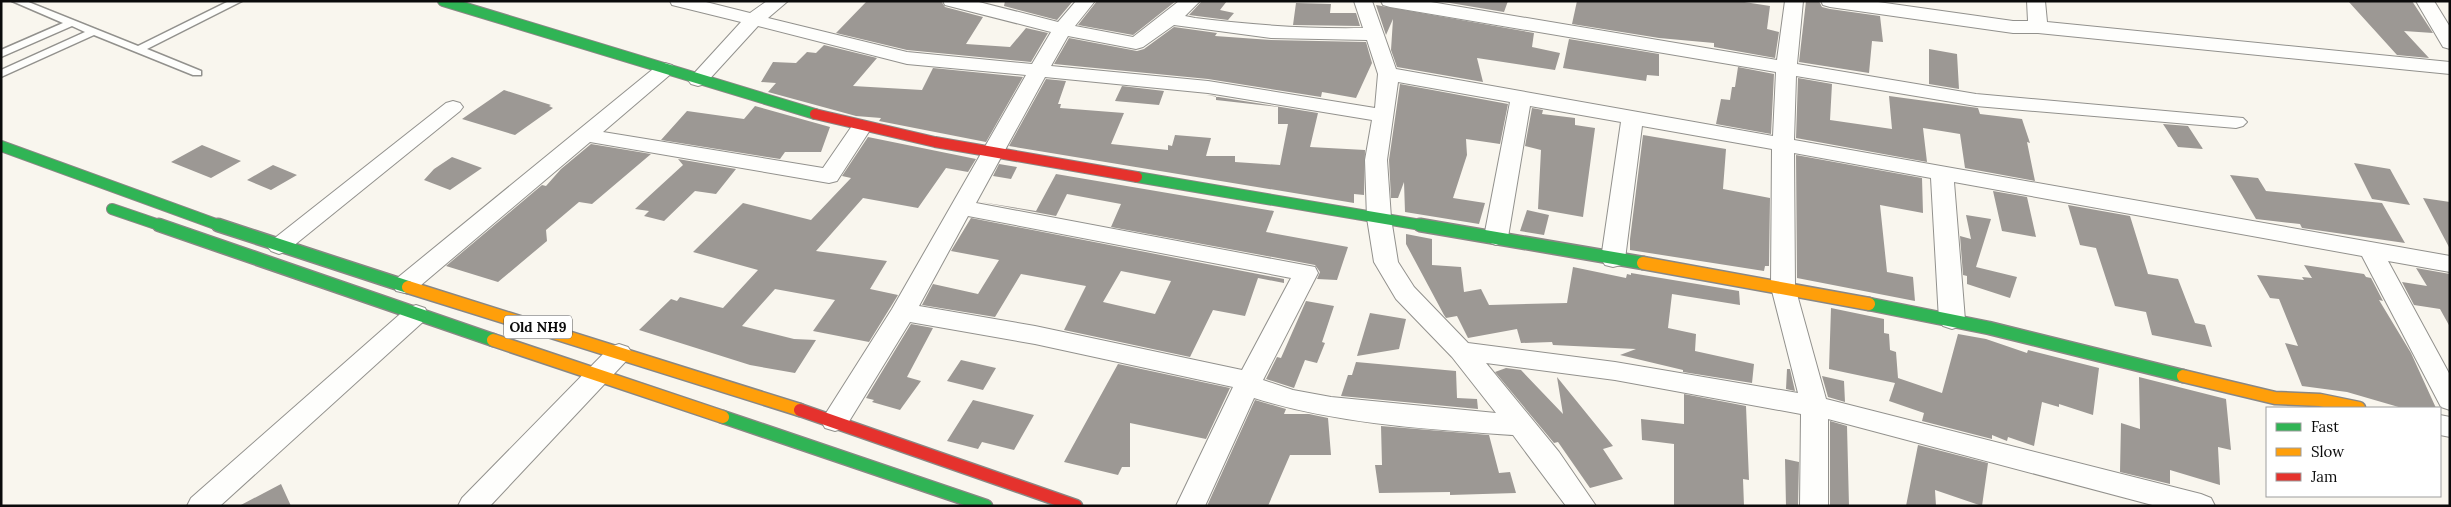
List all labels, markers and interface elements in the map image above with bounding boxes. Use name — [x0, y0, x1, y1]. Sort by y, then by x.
road number: Old NH9 — [504, 316, 572, 338]
legend — [2266, 407, 2441, 497]
text: Fast — [2311, 417, 2339, 436]
text: Slow — [2311, 442, 2344, 461]
text: Jam — [2310, 467, 2338, 486]

